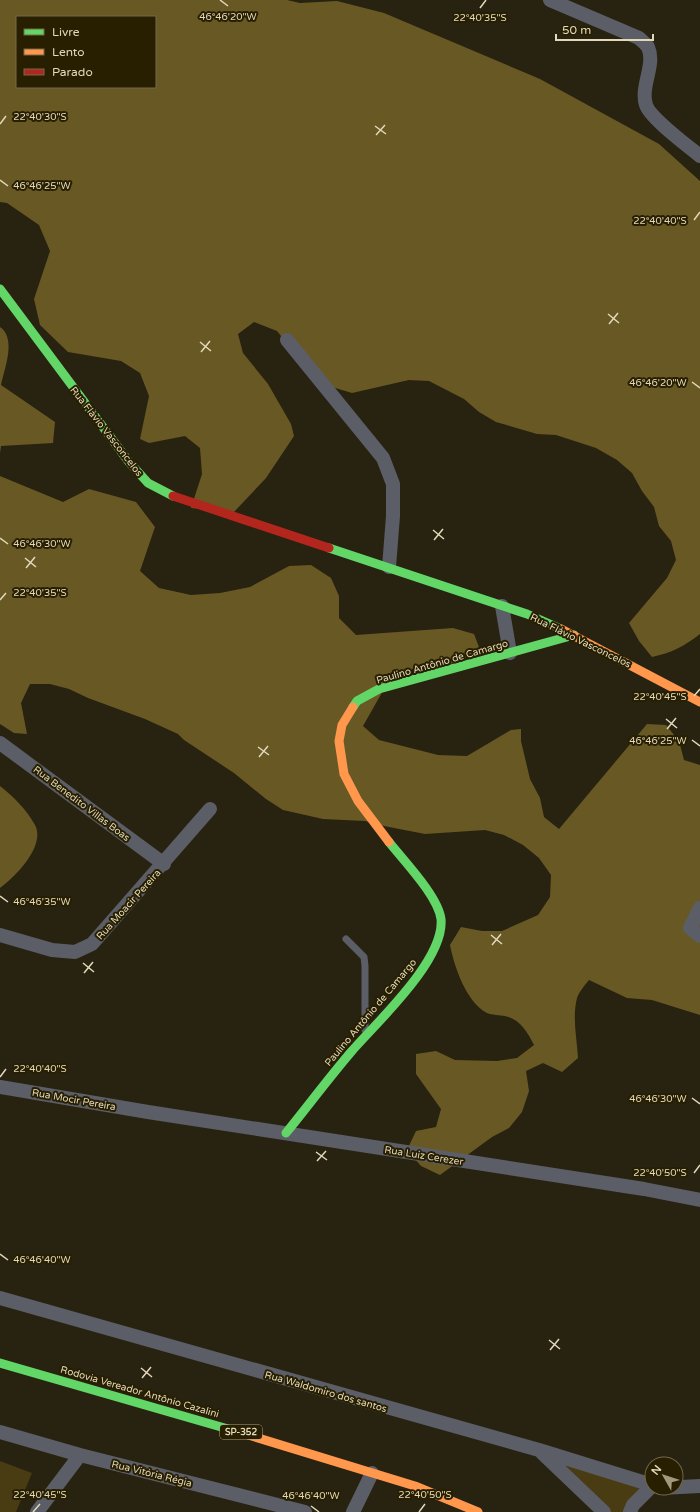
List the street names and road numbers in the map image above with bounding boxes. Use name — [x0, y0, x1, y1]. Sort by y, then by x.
street label: Rua Flávio Vasconcelos — [67, 384, 145, 479]
street label: Rua Flávio Vasconcelos — [528, 611, 633, 671]
street label: Paulino Antônio de Camargo — [375, 637, 509, 687]
street label: Rua Benedito Villas Boas — [31, 764, 132, 844]
street label: Rua Moacir Pereira — [94, 867, 163, 942]
street label: Paulino Antônio de Camargo — [322, 957, 419, 1069]
street label: Rua Mocir Pereira — [31, 1087, 117, 1113]
street label: Rua Luiz Cerezer — [384, 1144, 464, 1168]
street label: Rodovia Vereador Antônio Cazalini — [59, 1364, 220, 1420]
street label: Rua Waldomiro dos santos — [263, 1369, 388, 1415]
road number: SP-352 — [220, 1425, 262, 1439]
street label: Rua Vitória Régia — [110, 1458, 193, 1490]

